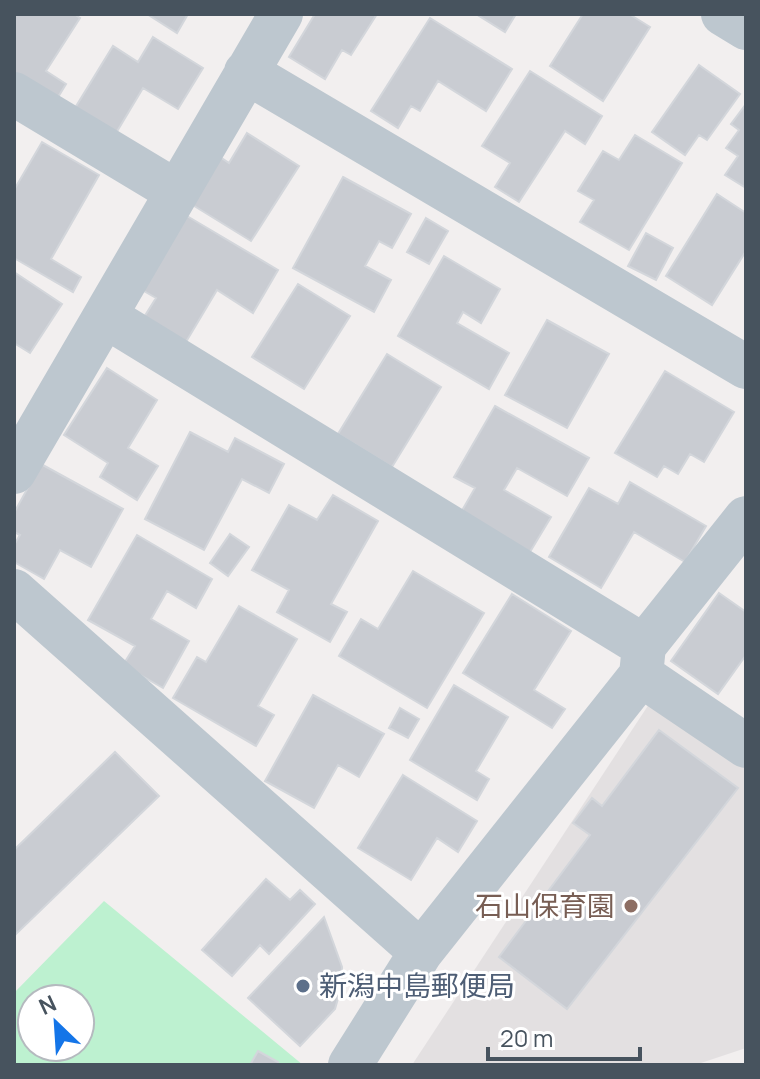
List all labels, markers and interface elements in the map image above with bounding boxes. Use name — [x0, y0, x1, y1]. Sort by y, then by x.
place label: 石山保育園 — [475, 886, 615, 924]
marker: 石山保育園 — [622, 897, 640, 915]
place label: 新潟中島郵便局 — [319, 966, 515, 1004]
marker: 新潟中島郵便局 — [294, 977, 312, 995]
north arrow — [16, 983, 96, 1063]
text: N — [34, 988, 61, 1022]
scale bar — [488, 1011, 640, 1061]
text: 20 m — [500, 1021, 553, 1054]

